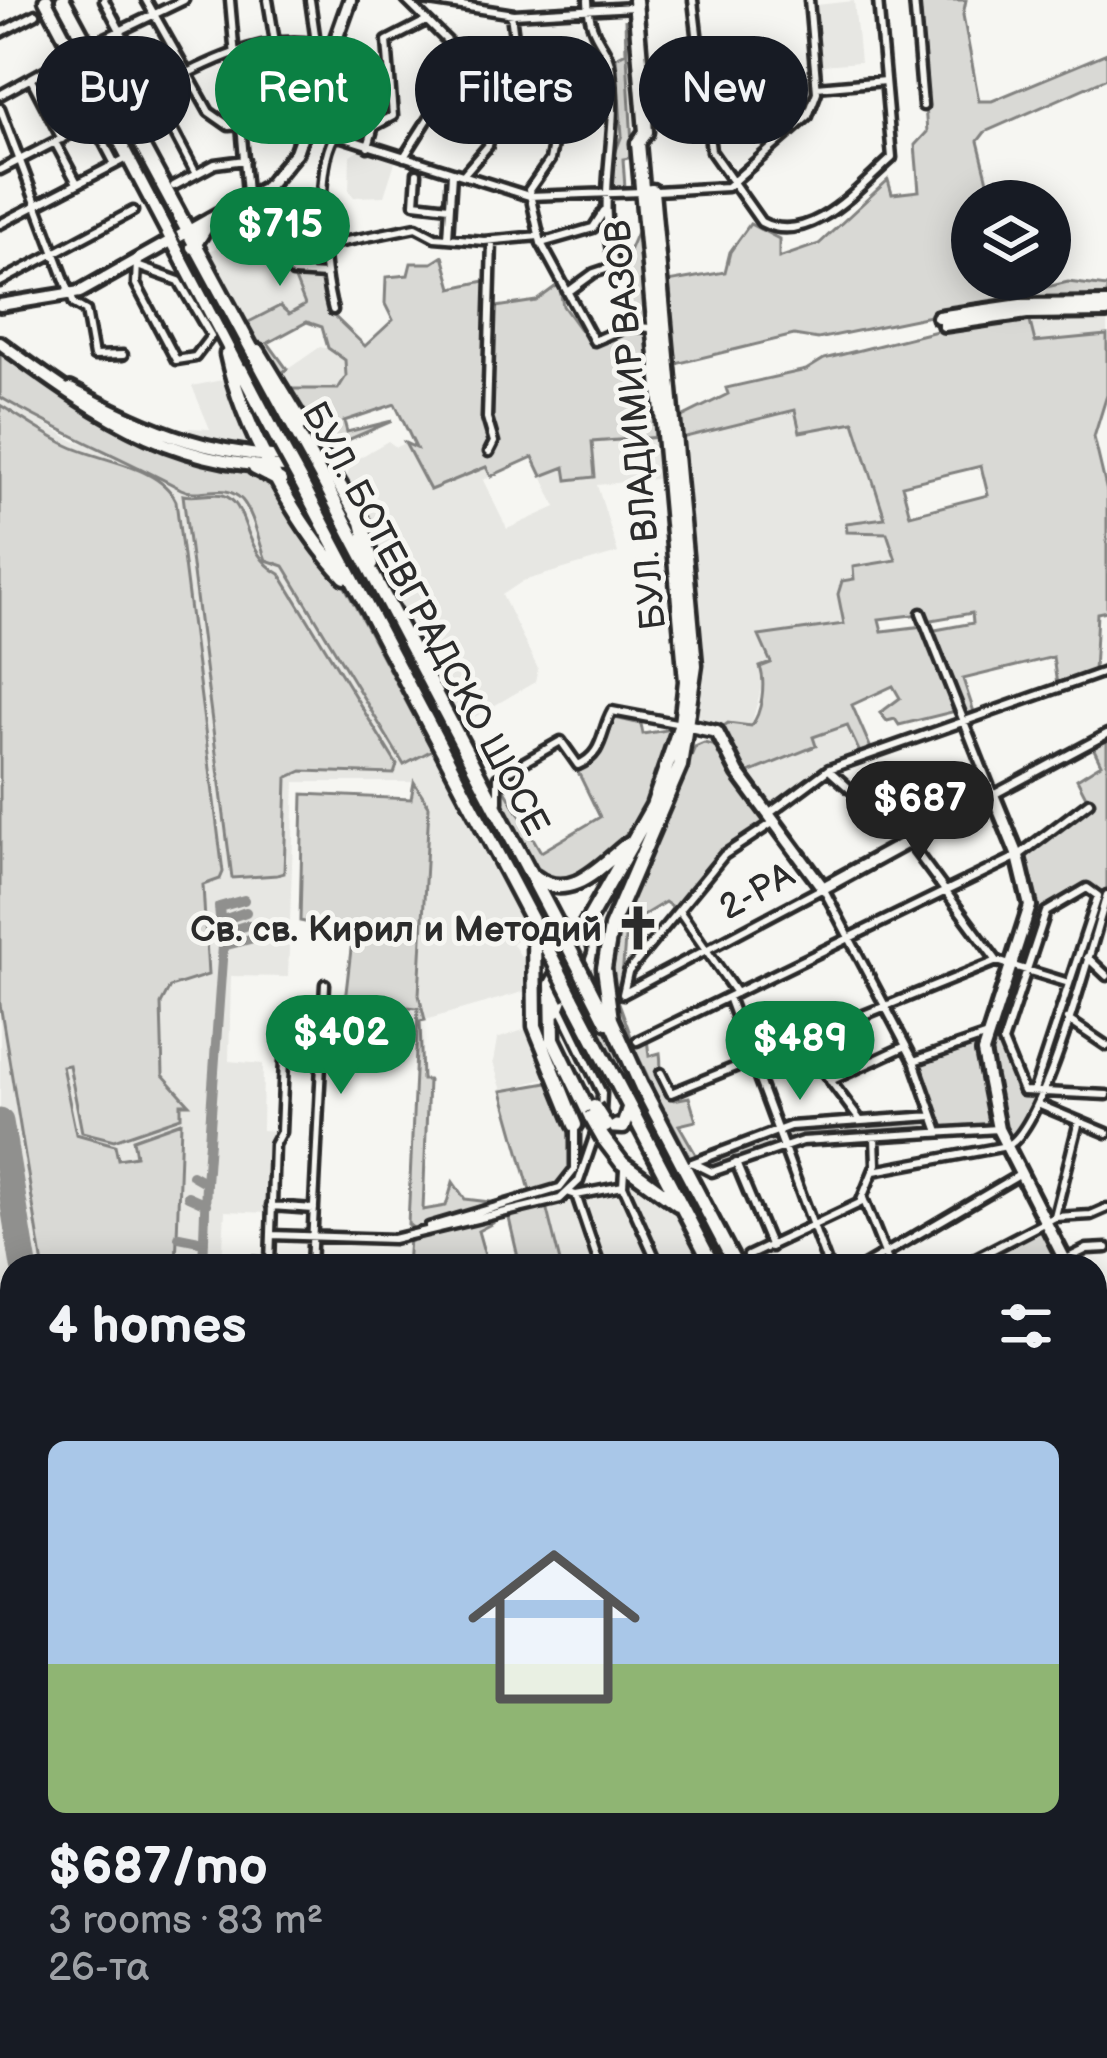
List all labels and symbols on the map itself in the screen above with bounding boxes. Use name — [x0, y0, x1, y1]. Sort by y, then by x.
pin: $715 — [209, 187, 351, 289]
street label: БУЛ. ВЛАДИМИР ВАЗОВ — [597, 218, 676, 632]
street label: БУЛ. БОТЕВГРАДСКО ШОСЕ — [292, 395, 557, 843]
pin: $687 — [849, 761, 991, 863]
street label: 2-РА — [712, 854, 802, 930]
church icon: Св. св. Кирил и Методий — [613, 903, 663, 953]
place label: Св. св. Кирил и Методий — [190, 909, 602, 952]
pin: $402 — [270, 995, 412, 1097]
pin: $489 — [729, 1001, 871, 1103]

